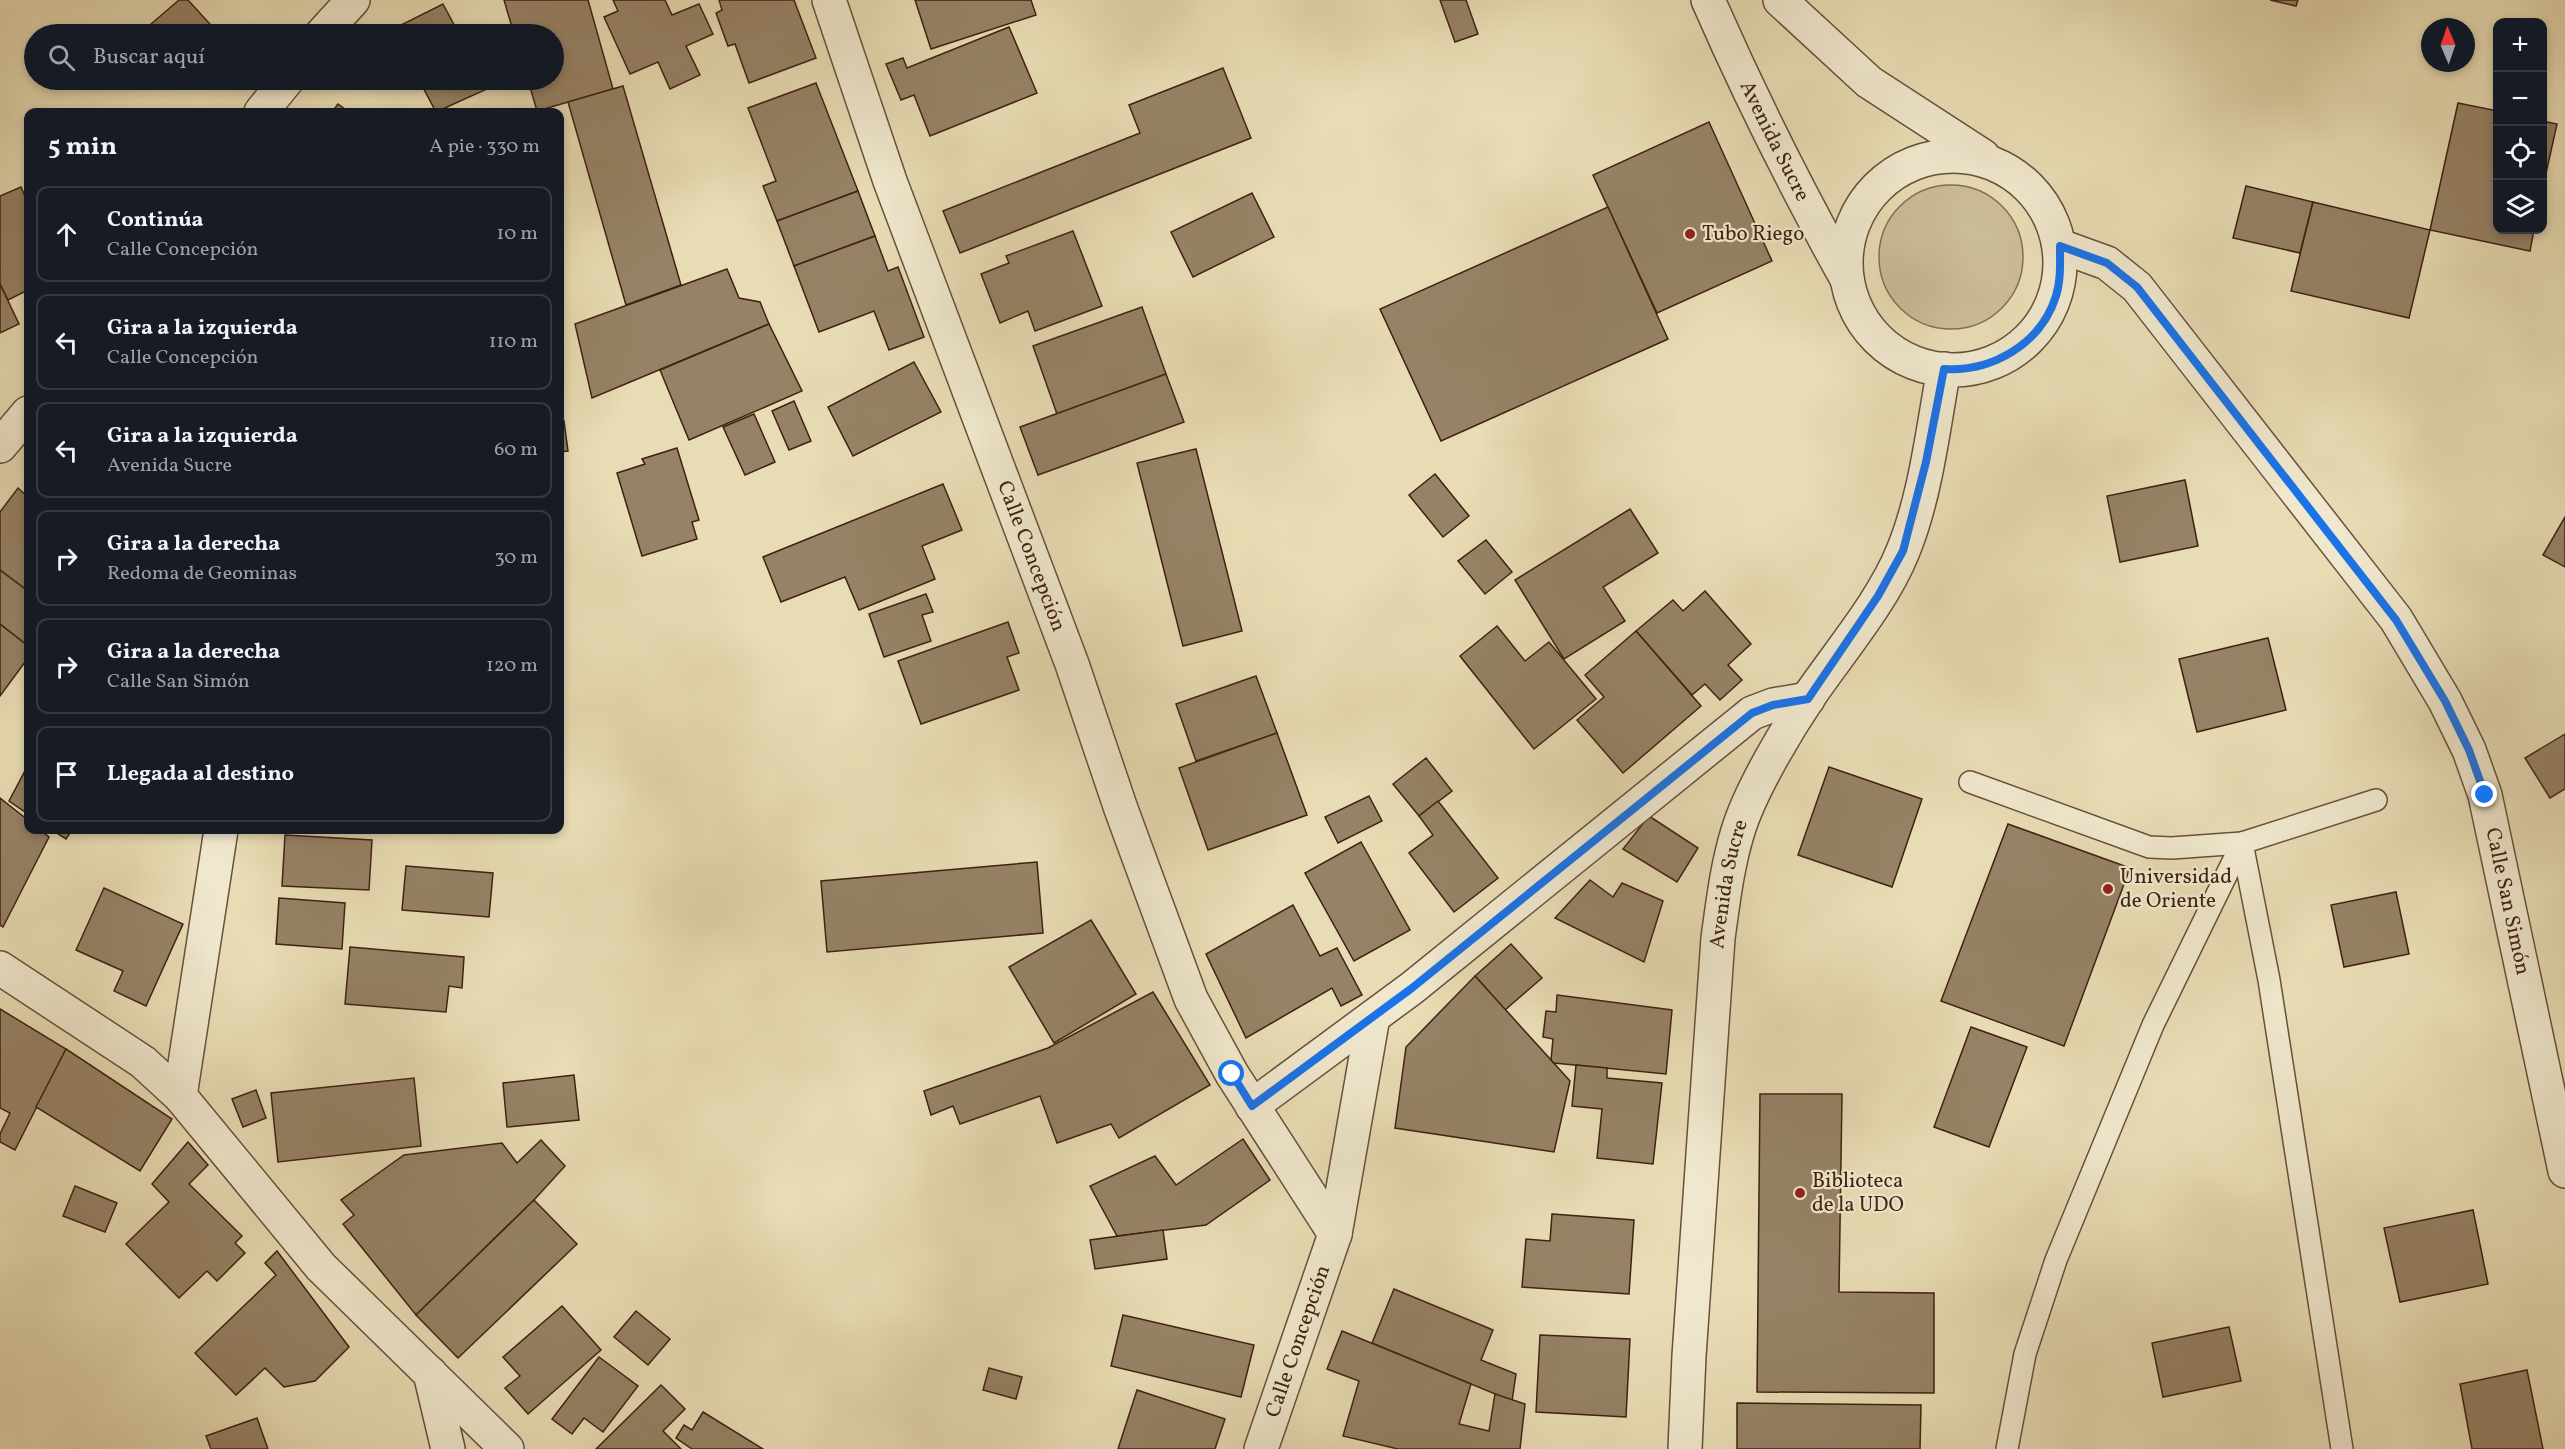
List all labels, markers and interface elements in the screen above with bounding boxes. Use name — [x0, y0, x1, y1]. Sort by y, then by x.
north arrow — [2421, 18, 2475, 72]
map controls — [2493, 18, 2547, 234]
button: + — [2493, 18, 2547, 72]
search box — [24, 24, 564, 90]
icon: search — [45, 41, 78, 74]
text: Buscar aquí — [93, 42, 205, 73]
button: − — [2493, 72, 2547, 126]
street label: Avenida Sucre — [1732, 76, 1817, 207]
button: locate — [2493, 126, 2547, 180]
text: 5 min — [48, 129, 117, 165]
text: A pie · 330 m — [429, 133, 540, 161]
button: layers — [2493, 180, 2547, 234]
text: Continúa — [107, 205, 204, 236]
icon: ahead — [50, 218, 83, 251]
text: 10 m — [497, 220, 538, 248]
place label: Tubo Riego — [1702, 220, 1804, 249]
marker: Tubo Riego — [1683, 227, 1697, 241]
text: Calle Concepción — [107, 236, 259, 264]
text: Gira a la izquierda — [107, 313, 298, 344]
icon: left — [50, 326, 83, 359]
text: 110 m — [489, 328, 538, 356]
text: Calle Concepción — [107, 344, 259, 372]
text: Gira a la izquierda — [107, 421, 298, 452]
icon: left — [50, 434, 83, 467]
text: 60 m — [494, 436, 538, 464]
text: Avenida Sucre — [107, 452, 232, 480]
street label: Calle Concepción — [990, 477, 1073, 636]
text: Gira a la derecha — [107, 529, 280, 560]
icon: right — [50, 542, 83, 575]
text: 30 m — [494, 544, 538, 572]
text: Redoma de Geominas — [107, 560, 297, 588]
text: Gira a la derecha — [107, 637, 280, 668]
icon: right — [50, 650, 83, 683]
text: 120 m — [486, 652, 538, 680]
text: Calle San Simón — [107, 668, 250, 696]
icon: arrive — [50, 758, 83, 791]
text: Llegada al destino — [107, 759, 294, 790]
route end — [2471, 781, 2497, 807]
street label: Avenida Sucre — [1703, 815, 1755, 950]
street label: Calle San Simón — [2478, 825, 2537, 978]
place label: Universidad de Oriente — [2120, 863, 2232, 916]
marker: Universidad de Oriente — [2101, 882, 2115, 896]
route start — [1218, 1060, 1244, 1086]
place label: Biblioteca de la UDO — [1812, 1167, 1904, 1220]
marker: Biblioteca de la UDO — [1793, 1186, 1807, 1200]
street label: Calle Concepción — [1258, 1261, 1338, 1421]

